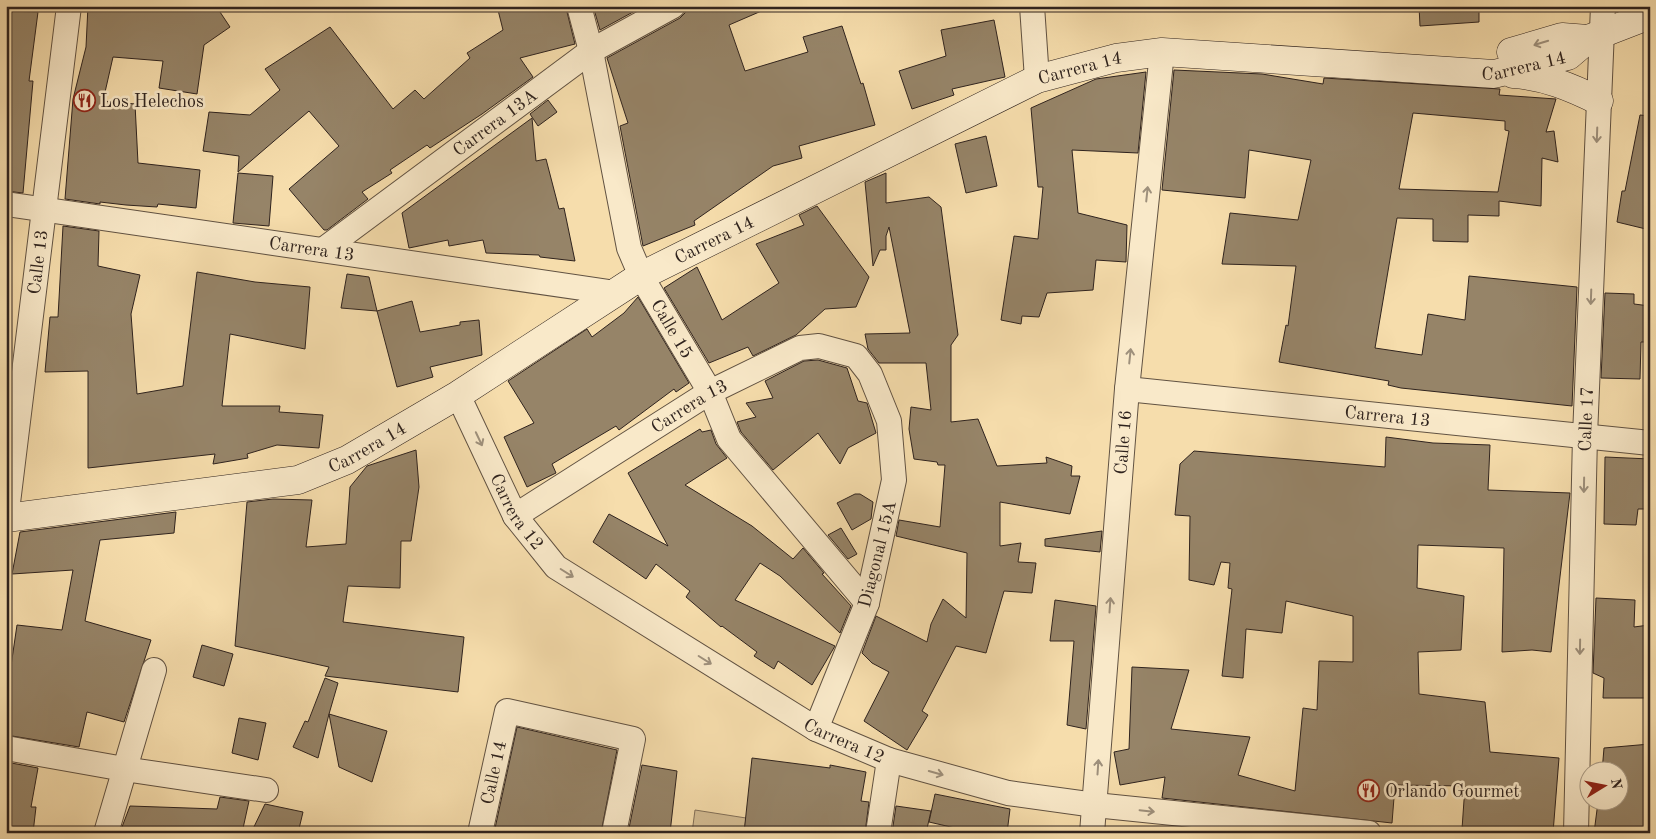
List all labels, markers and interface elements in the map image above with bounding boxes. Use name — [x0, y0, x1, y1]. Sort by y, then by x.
one-way arrow — [1533, 39, 1549, 49]
street label: Carrera 14 — [1036, 49, 1123, 88]
street label: Carrera 14 — [1481, 49, 1568, 84]
street label: Carrera 13A — [450, 86, 541, 160]
restaurant icon: Los Helechos — [72, 89, 96, 113]
place label: Los Helechos — [100, 93, 204, 111]
one-way arrow — [1592, 126, 1602, 143]
one-way arrow — [1142, 186, 1152, 202]
street label: Carrera 14 — [672, 213, 757, 268]
street label: Calle 13 — [26, 229, 51, 295]
street label: Carrera 13 — [268, 234, 356, 265]
one-way arrow — [1586, 289, 1595, 305]
street label: Calle 15 — [647, 297, 696, 362]
one-way arrow — [1125, 348, 1135, 364]
street label: Carrera 13 — [648, 377, 731, 437]
street label: Calle 17 — [1577, 386, 1597, 452]
street label: Carrera 13 — [1344, 404, 1431, 430]
street label: Calle 16 — [1112, 409, 1135, 475]
street label: Carrera 14 — [326, 419, 410, 477]
one-way arrow — [475, 431, 484, 446]
street label: Carrera 12 — [486, 471, 547, 554]
one-way arrow — [1579, 476, 1589, 493]
street label: Diagonal 15A — [856, 499, 900, 610]
one-way arrow — [559, 569, 573, 579]
one-way arrow — [1106, 597, 1115, 613]
one-way arrow — [1575, 638, 1585, 655]
one-way arrow — [697, 655, 711, 665]
street label: Carrera 12 — [800, 716, 887, 767]
street label: Calle 14 — [479, 739, 510, 806]
one-way arrow — [1093, 759, 1102, 775]
north arrow — [1578, 762, 1628, 812]
one-way arrow — [927, 768, 943, 778]
text: N — [1608, 777, 1624, 791]
restaurant icon: Orlando Gourmet — [1357, 779, 1381, 803]
place label: Orlando Gourmet — [1385, 783, 1520, 801]
one-way arrow — [1139, 806, 1155, 815]

